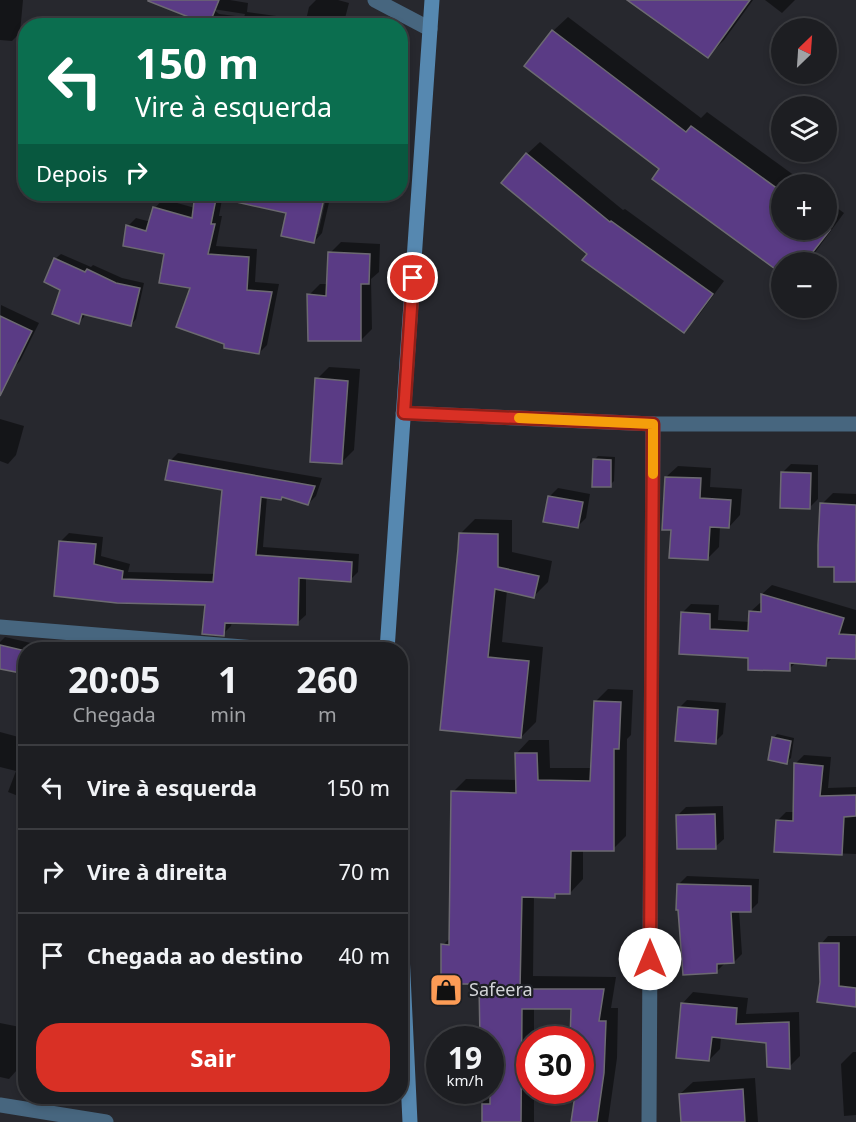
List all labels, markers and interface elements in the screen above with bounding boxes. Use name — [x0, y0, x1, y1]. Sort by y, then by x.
north arrow — [771, 18, 837, 84]
map controls — [771, 18, 837, 318]
text: 150 m — [135, 34, 259, 91]
icon: left — [36, 42, 114, 120]
text: Vire à esquerda — [135, 88, 332, 125]
button: layers — [771, 96, 837, 162]
icon: right — [120, 156, 153, 189]
text: Depois — [36, 158, 108, 188]
button: + — [771, 174, 837, 240]
pin — [387, 252, 438, 303]
button: − — [771, 252, 837, 318]
icon: arrive — [396, 261, 429, 294]
text: 20:05 — [68, 655, 160, 704]
text: 1 — [218, 655, 239, 704]
text: 260 — [296, 655, 358, 704]
text: Chegada — [72, 701, 156, 728]
text: min — [210, 701, 246, 728]
text: m — [318, 701, 337, 728]
icon: left — [36, 771, 69, 804]
text: Vire à esquerda — [87, 772, 257, 802]
text: 150 m — [326, 772, 390, 802]
icon: right — [36, 855, 69, 888]
text: Vire à direita — [87, 856, 227, 886]
text: 70 m — [339, 856, 390, 886]
position arrow — [618, 927, 682, 991]
icon: arrive — [36, 939, 69, 972]
text: Chegada ao destino — [87, 940, 303, 970]
text: 40 m — [339, 940, 390, 970]
shop icon: Safeera — [428, 972, 464, 1008]
place label: Safeera — [469, 977, 533, 1001]
button: Sair — [36, 1023, 390, 1092]
speed limit sign: 30 — [516, 1026, 594, 1104]
text: 19 — [448, 1037, 482, 1078]
text: km/h — [447, 1070, 483, 1090]

